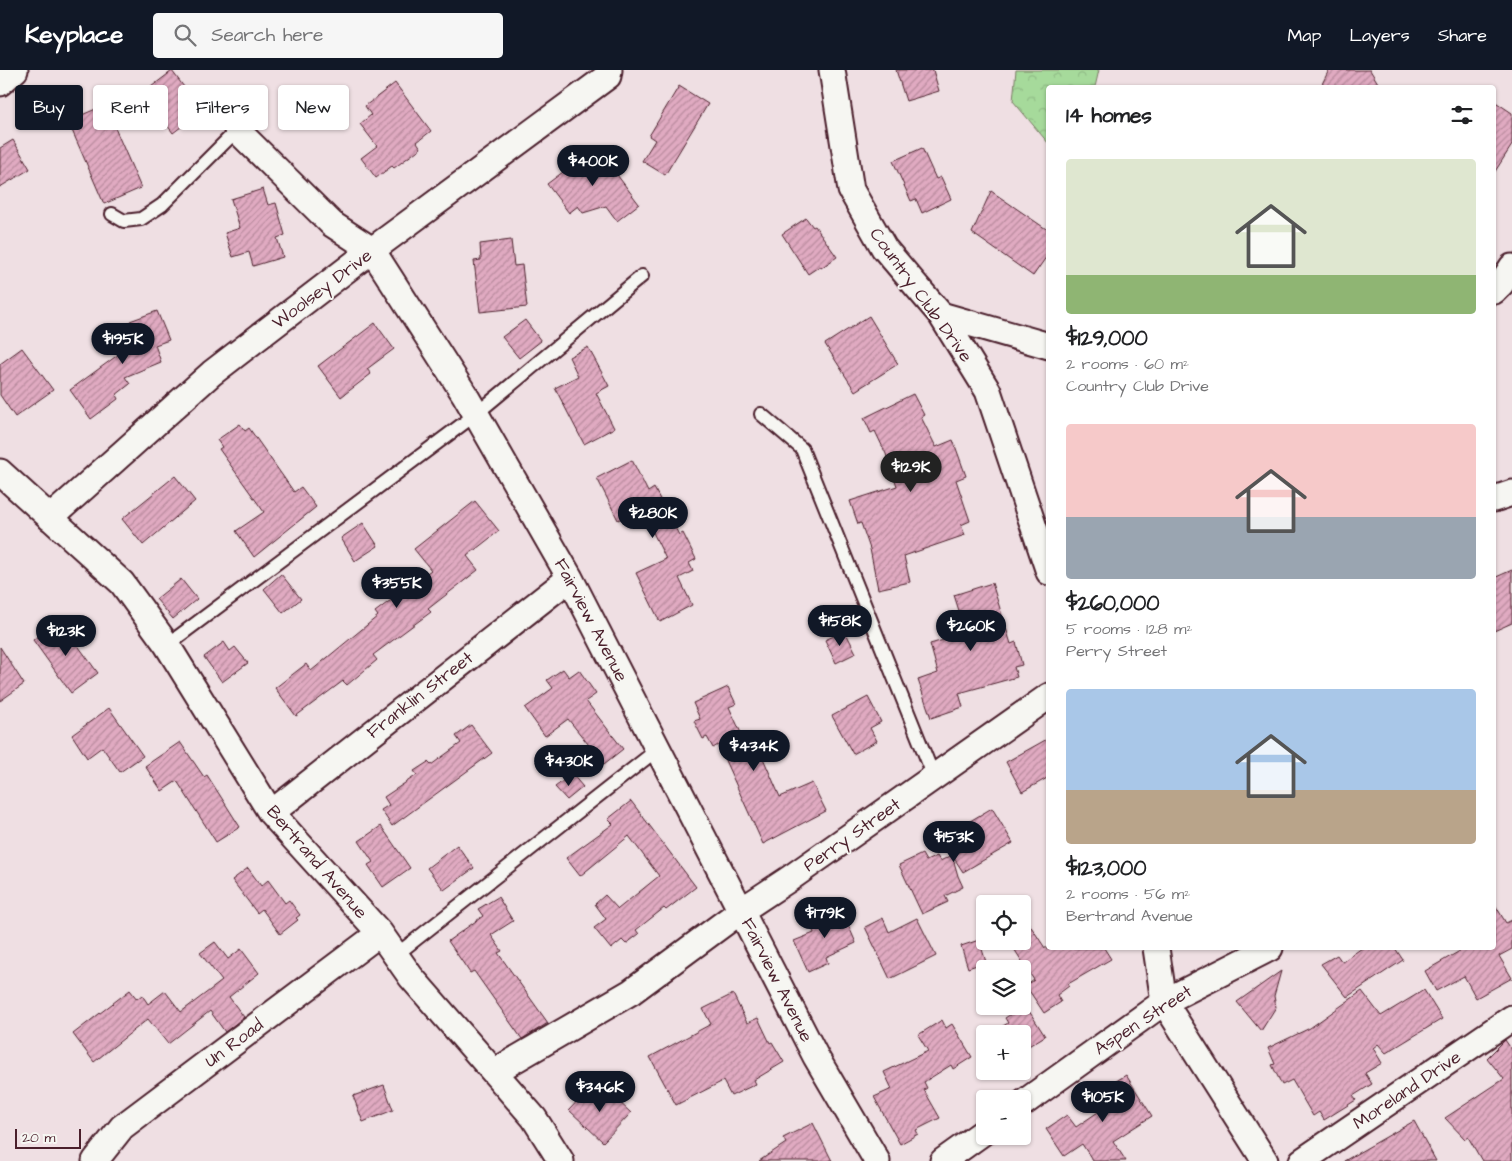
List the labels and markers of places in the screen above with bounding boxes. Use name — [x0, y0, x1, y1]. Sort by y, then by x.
pin: $400K — [558, 144, 628, 187]
pin: $195K — [88, 322, 158, 365]
pin: $129K — [876, 450, 946, 493]
pin: $280K — [618, 496, 688, 539]
pin: $355K — [362, 566, 432, 609]
pin: $158K — [805, 604, 875, 647]
pin: $260K — [936, 610, 1006, 652]
pin: $123K — [31, 614, 101, 657]
pin: $434K — [719, 730, 789, 772]
pin: $430K — [534, 744, 604, 787]
pin: $153K — [919, 820, 989, 863]
pin: $179K — [790, 896, 860, 939]
pin: $346K — [565, 1070, 635, 1113]
pin: $105K — [1068, 1080, 1138, 1123]

